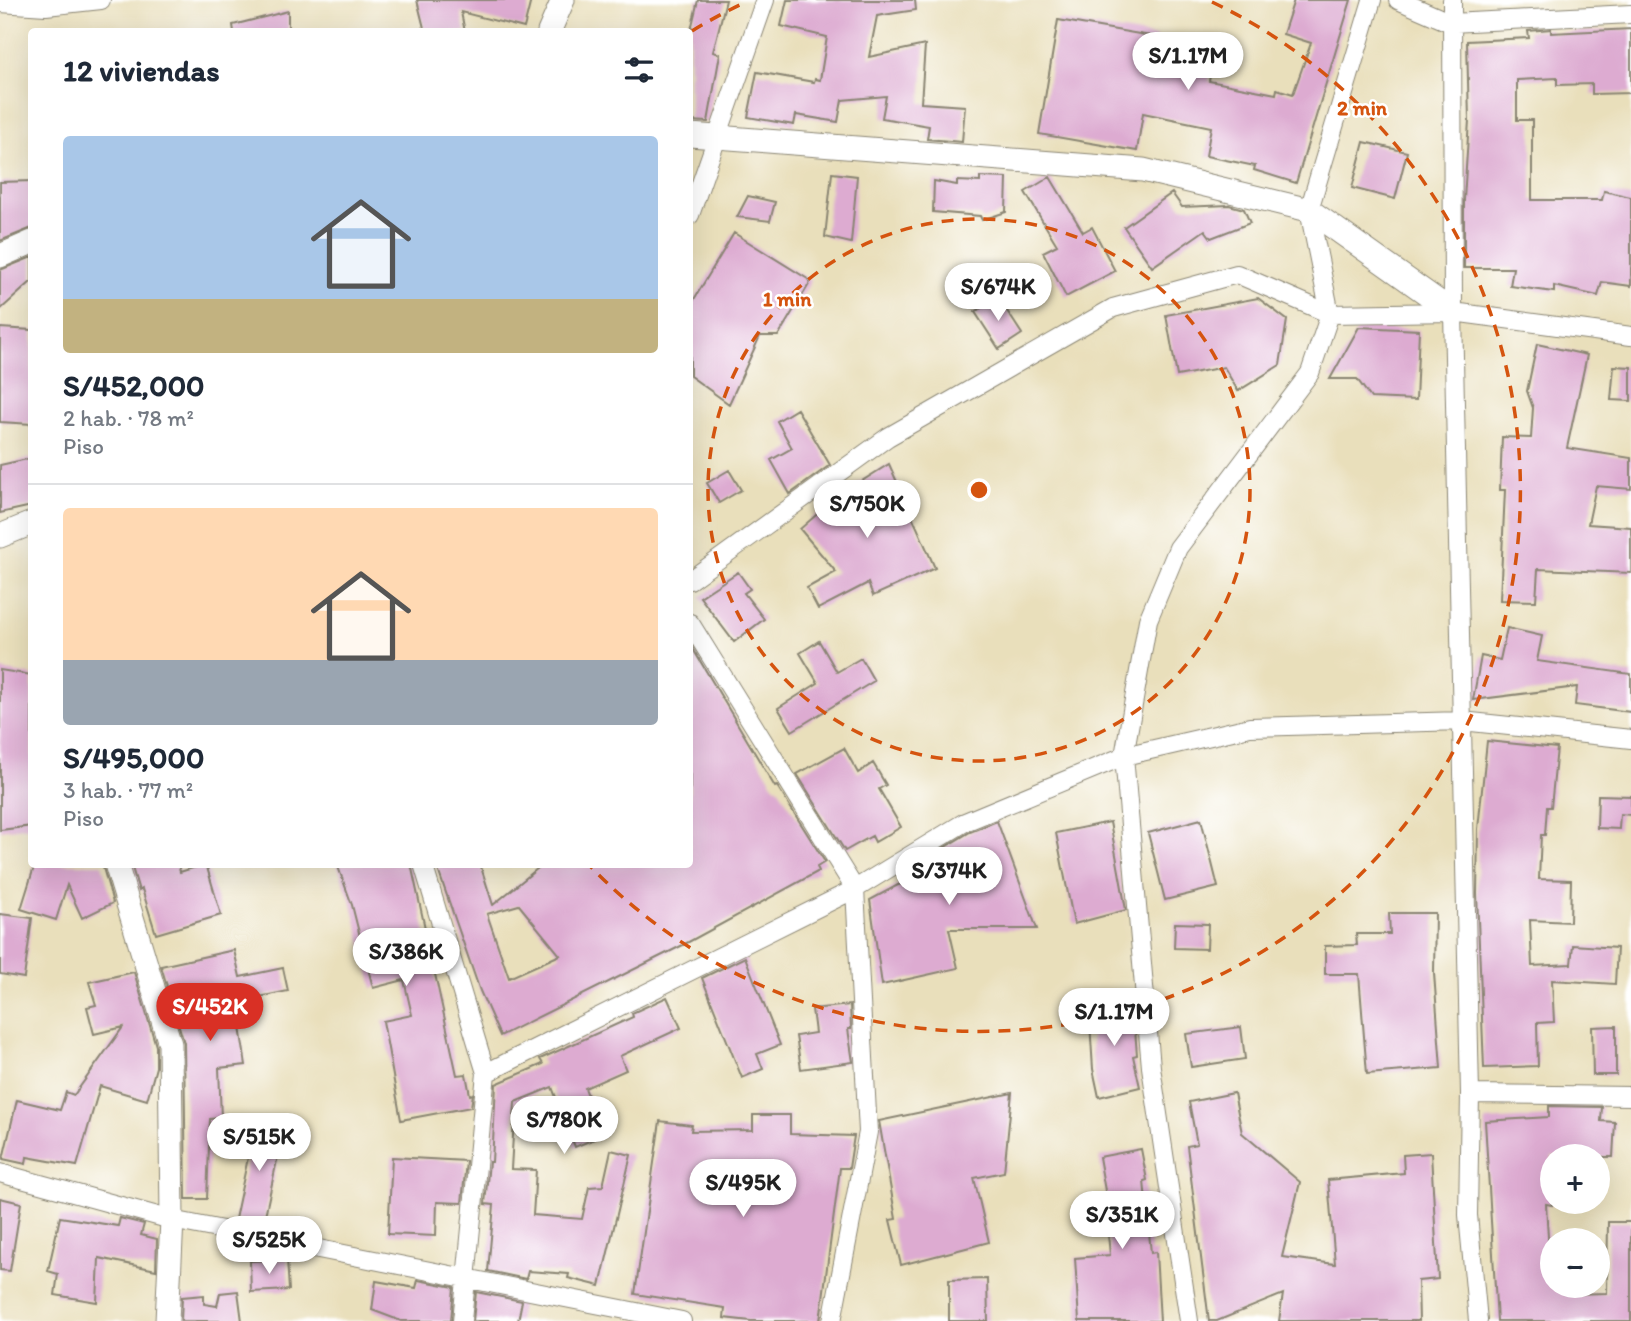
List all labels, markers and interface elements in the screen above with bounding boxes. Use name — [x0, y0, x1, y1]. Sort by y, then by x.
pin: S/1.17M — [1123, 32, 1253, 92]
text: S/1.17M — [1148, 41, 1228, 69]
icon: filters — [620, 51, 658, 89]
text: 12 viviendas — [63, 52, 220, 89]
text: 2 min — [1337, 95, 1388, 120]
icon: home — [298, 181, 424, 307]
pin: S/674K — [941, 264, 1055, 323]
text: S/674K — [961, 272, 1035, 300]
text: 1 min — [763, 286, 812, 311]
text: S/452,000 — [63, 367, 205, 404]
text: 2 hab. · 78 m² — [63, 404, 194, 432]
text: Piso — [63, 432, 104, 460]
centre of rings — [967, 478, 991, 502]
pin: S/750K — [810, 480, 924, 540]
text: S/750K — [830, 489, 904, 517]
icon: home — [298, 553, 424, 679]
text: S/495,000 — [63, 739, 205, 776]
text: 3 hab. · 77 m² — [63, 776, 193, 804]
text: Piso — [63, 804, 104, 832]
pin: S/374K — [892, 848, 1006, 907]
text: S/374K — [911, 856, 987, 884]
pin: S/386K — [349, 928, 463, 988]
text: S/386K — [369, 937, 443, 965]
pin: S/452K — [153, 984, 267, 1043]
pin: S/1.17M — [1049, 988, 1179, 1048]
text: S/452K — [172, 992, 248, 1020]
text: S/1.17M — [1074, 997, 1154, 1025]
pin: S/780K — [507, 1096, 621, 1156]
text: S/780K — [526, 1105, 602, 1133]
pin: S/515K — [202, 1114, 316, 1173]
text: S/515K — [223, 1122, 295, 1150]
map controls — [1540, 1144, 1610, 1298]
button: + — [1540, 1144, 1610, 1214]
pin: S/495K — [686, 1160, 800, 1219]
text: S/495K — [705, 1168, 781, 1196]
pin: S/351K — [1065, 1192, 1179, 1251]
text: S/351K — [1086, 1200, 1158, 1228]
pin: S/525K — [212, 1216, 326, 1276]
text: S/525K — [232, 1225, 306, 1253]
button: − — [1540, 1228, 1610, 1298]

